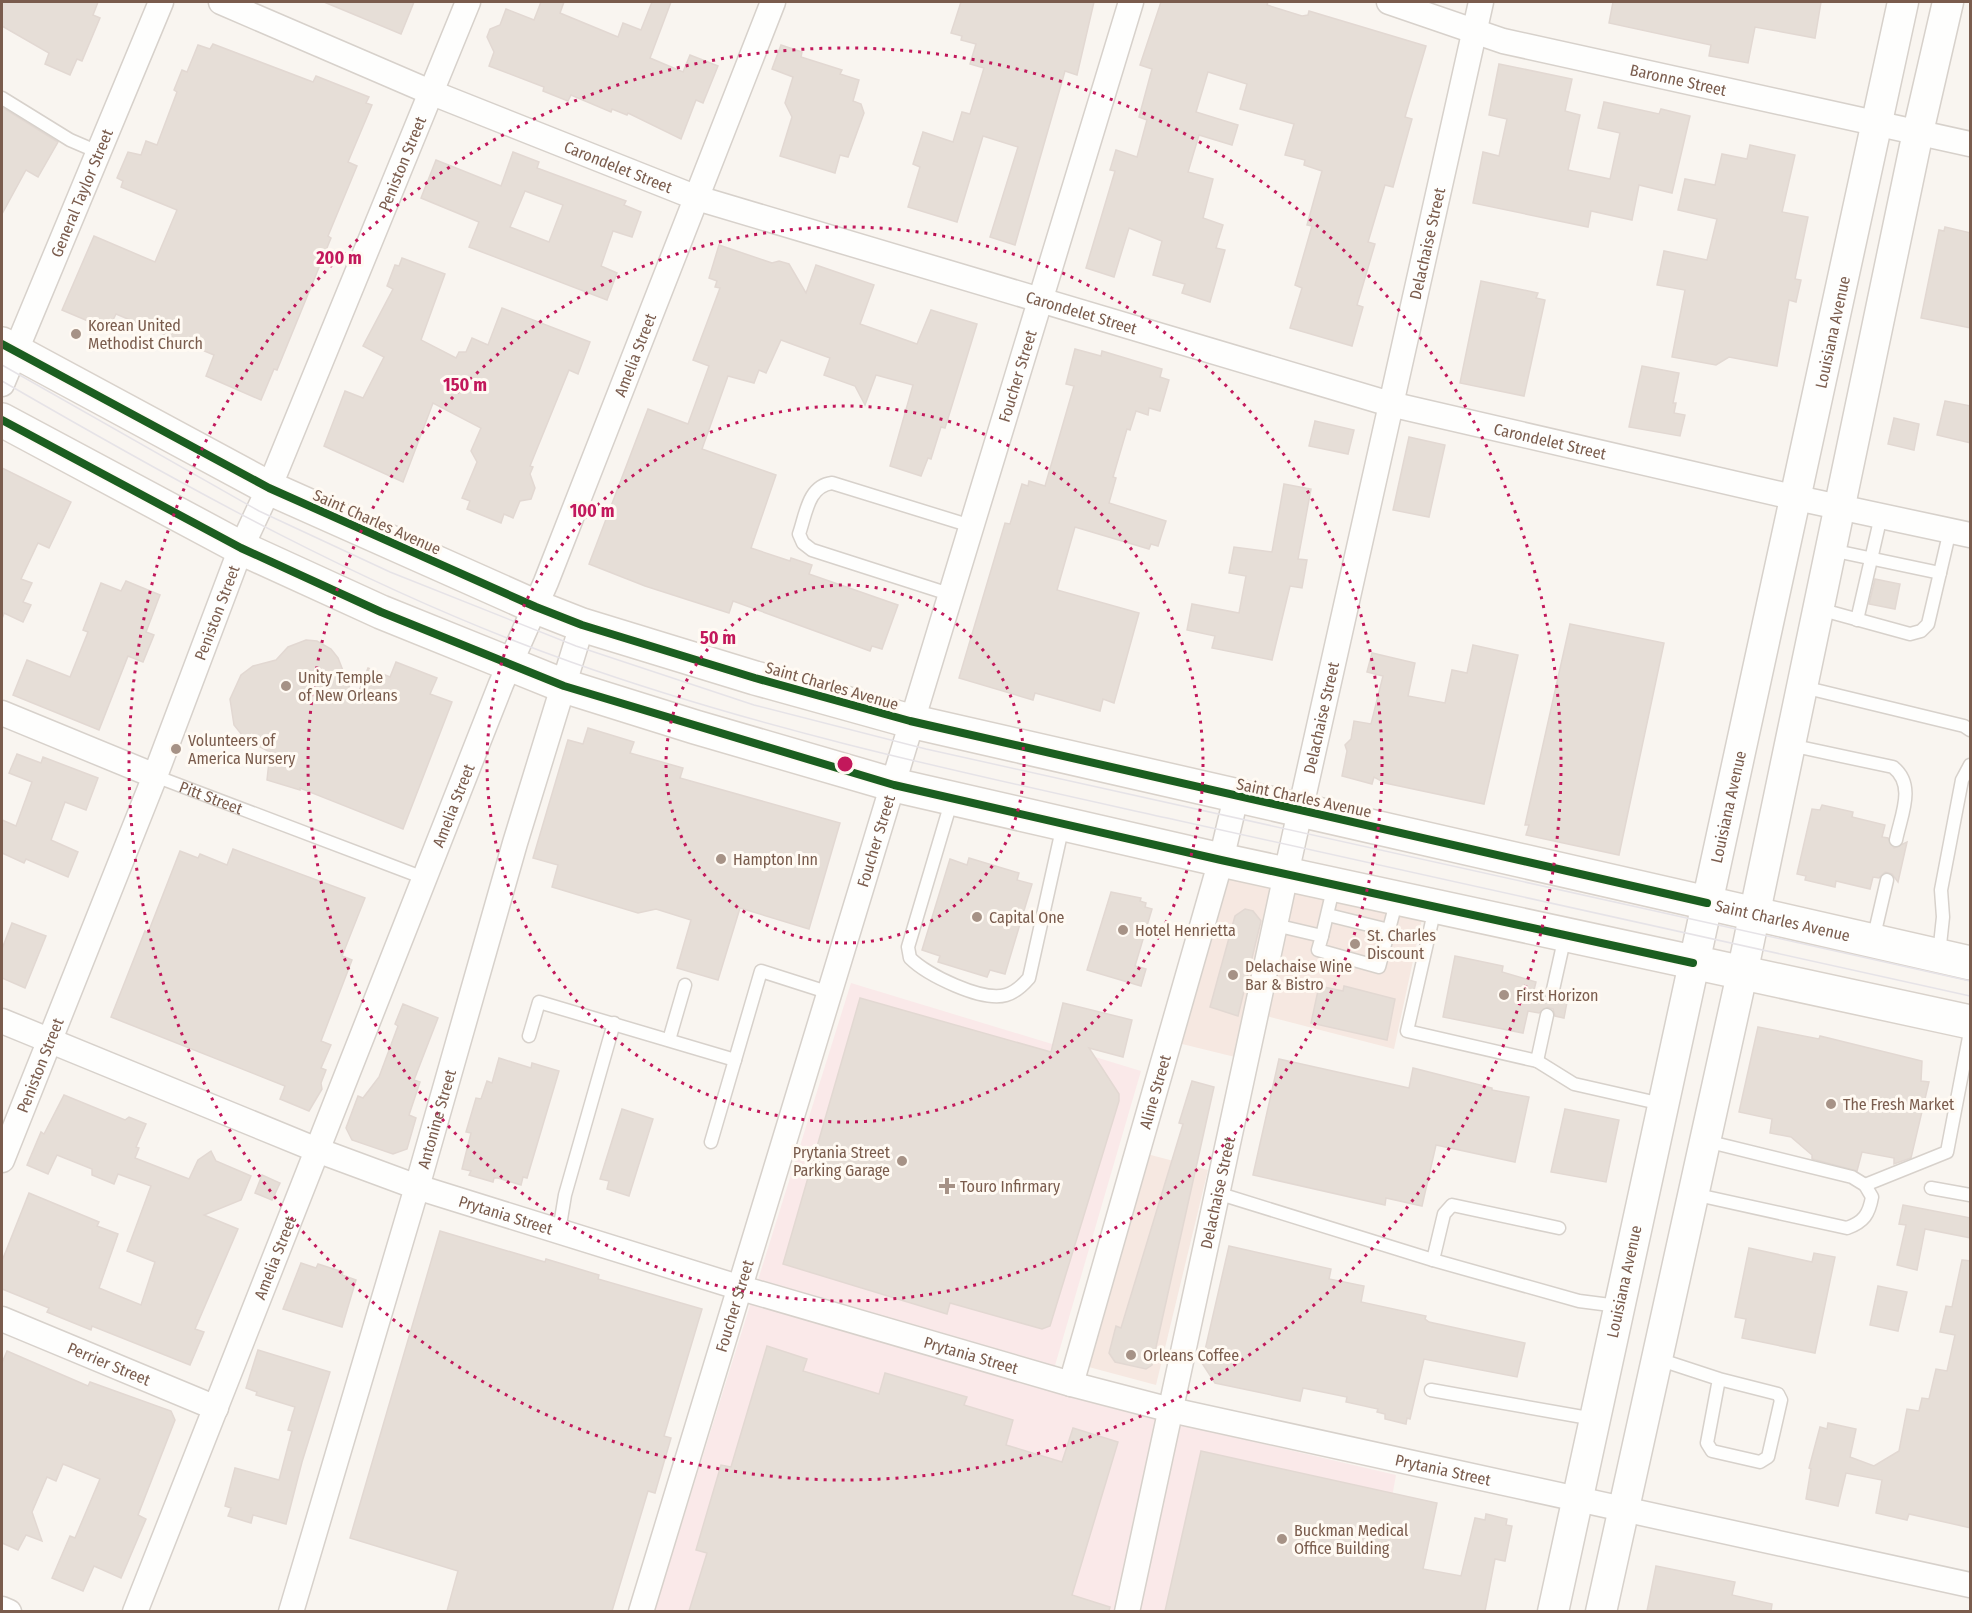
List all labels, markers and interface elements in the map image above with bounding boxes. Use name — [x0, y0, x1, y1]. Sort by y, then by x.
street label: Baronne Street — [1628, 60, 1729, 100]
street label: Peniston Street — [374, 113, 430, 213]
street label: General Taylor Street — [46, 125, 117, 260]
street label: Carondelet Street — [561, 137, 676, 197]
street label: Delachaise Street — [1405, 185, 1449, 301]
text: 200 m — [315, 247, 362, 269]
street label: Louisiana Avenue — [1811, 274, 1854, 390]
street label: Carondelet Street — [1024, 287, 1140, 338]
street label: Amelia Street — [610, 310, 660, 399]
place label: Korean United Methodist Church — [88, 316, 203, 353]
marker: Korean United Methodist Church — [69, 327, 83, 341]
street label: Foucher Street — [994, 327, 1040, 424]
text: 150 m — [443, 374, 487, 396]
street label: Carondelet Street — [1492, 419, 1609, 463]
street label: Saint Charles Avenue — [310, 485, 444, 559]
text: 100 m — [570, 500, 614, 522]
street label: Peniston Street — [190, 562, 243, 663]
text: 50 m — [700, 627, 736, 649]
street label: Saint Charles Avenue — [763, 658, 901, 714]
street label: Delachaise Street — [1299, 659, 1343, 776]
place label: Unity Temple of New Orleans — [298, 668, 398, 705]
marker: Unity Temple of New Orleans — [279, 679, 293, 693]
place label: Volunteers of America Nursery — [188, 731, 296, 768]
marker: Volunteers of America Nursery — [169, 742, 183, 756]
street label: Louisiana Avenue — [1706, 749, 1750, 865]
centre of rings — [835, 754, 855, 774]
street label: Amelia Street — [428, 760, 478, 850]
street label: Saint Charles Avenue — [1235, 774, 1373, 822]
street label: Pitt Street — [177, 777, 246, 818]
street label: Foucher Street — [853, 792, 899, 889]
place label: Hampton Inn — [733, 850, 818, 869]
marker: Hampton Inn — [714, 852, 728, 866]
street label: Saint Charles Avenue — [1713, 896, 1852, 945]
place label: Capital One — [989, 908, 1065, 927]
marker: Capital One — [970, 910, 984, 924]
place label: Hotel Henrietta — [1135, 921, 1236, 940]
marker: Hotel Henrietta — [1116, 923, 1130, 937]
place label: St. Charles Discount — [1367, 926, 1436, 963]
marker: St. Charles Discount — [1348, 937, 1362, 951]
place label: Delachaise Wine Bar & Bistro — [1245, 957, 1352, 994]
marker: Delachaise Wine Bar & Bistro — [1226, 968, 1240, 982]
place label: First Horizon — [1516, 986, 1599, 1005]
marker: First Horizon — [1497, 988, 1511, 1002]
street label: Peniston Street — [12, 1015, 67, 1115]
street label: Aline Street — [1135, 1052, 1174, 1131]
street label: Antonine Street — [413, 1066, 460, 1171]
place label: The Fresh Market — [1843, 1095, 1955, 1114]
marker: The Fresh Market — [1824, 1097, 1838, 1111]
street label: Delachaise Street — [1196, 1134, 1239, 1250]
place label: Prytania Street Parking Garage — [793, 1143, 891, 1180]
marker: Prytania Street Parking Garage — [895, 1154, 909, 1168]
marker: Touro Infirmary — [938, 1177, 956, 1195]
place label: Touro Infirmary — [960, 1177, 1061, 1196]
street label: Prytania Street — [457, 1191, 556, 1238]
street label: Amelia Street — [250, 1212, 300, 1302]
street label: Louisiana Avenue — [1602, 1223, 1645, 1339]
street label: Foucher Street — [711, 1257, 757, 1354]
street label: Prytania Street — [922, 1332, 1021, 1378]
street label: Perrier Street — [65, 1338, 154, 1389]
place label: Orleans Coffee — [1143, 1346, 1239, 1365]
marker: Orleans Coffee — [1124, 1348, 1138, 1362]
street label: Prytania Street — [1394, 1450, 1493, 1489]
place label: Buckman Medical Office Building — [1294, 1521, 1408, 1558]
marker: Buckman Medical Office Building — [1275, 1532, 1289, 1546]

